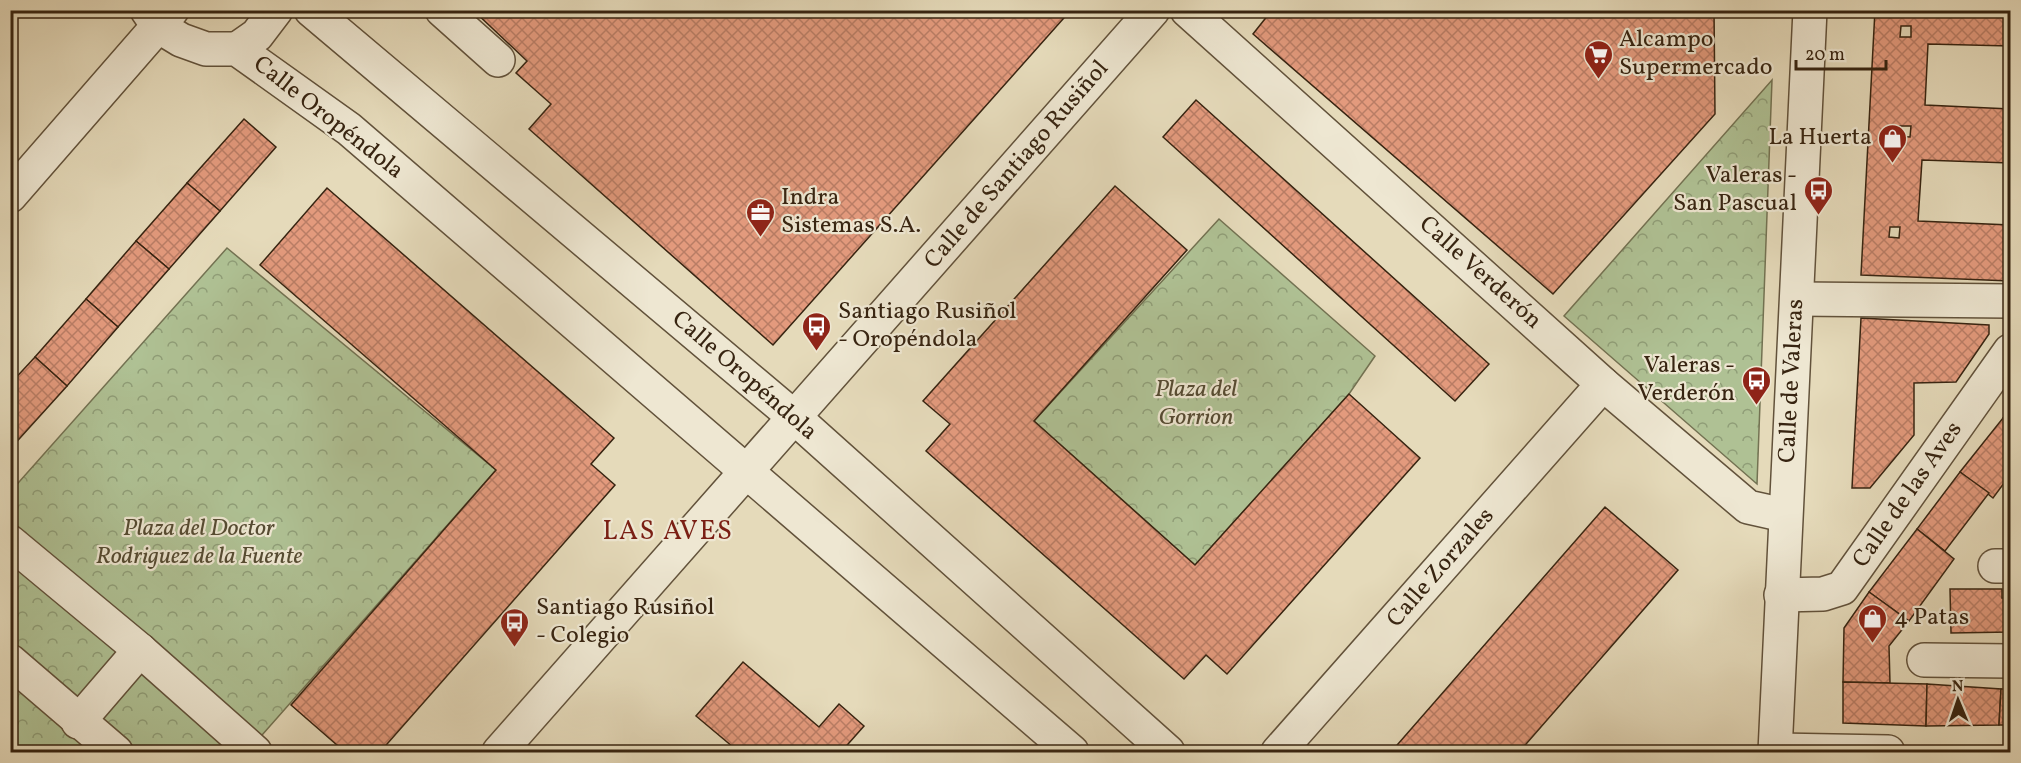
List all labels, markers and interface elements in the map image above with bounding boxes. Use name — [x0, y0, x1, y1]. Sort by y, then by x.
place label: Alcampo Supermercado — [1619, 23, 1773, 85]
scale bar — [1796, 33, 1886, 71]
supermarket icon: Alcampo Supermercado — [1582, 38, 1614, 80]
text: 20 m — [1805, 43, 1845, 68]
street label: Calle Oropéndola — [245, 48, 411, 188]
street label: Calle de Santiago Rusiñol — [917, 53, 1117, 277]
place label: La Huerta — [1768, 121, 1872, 155]
shop icon: La Huerta — [1877, 122, 1909, 164]
place label: Valeras - San Pascual — [1673, 159, 1797, 221]
bus stop icon: Valeras - San Pascual — [1802, 174, 1834, 216]
place label: Indra Sistemas S.A. — [781, 181, 921, 243]
office icon: Indra Sistemas S.A. — [744, 196, 776, 238]
street label: Calle Verderón — [1411, 208, 1549, 338]
place label: Santiago Rusiñol - Oropéndola — [838, 295, 1016, 357]
street label: Calle de Valeras — [1771, 298, 1813, 464]
street label: Calle Oropéndola — [664, 303, 824, 449]
bus stop icon: Santiago Rusiñol - Oropéndola — [801, 310, 833, 352]
place label: Valeras - Verderón — [1637, 349, 1735, 411]
bus stop icon: Valeras - Verderón — [1740, 364, 1772, 406]
park label: Plaza del Gorrion — [1155, 373, 1237, 435]
street label: Calle de las Aves — [1845, 415, 1971, 575]
street label: Calle Zorzales — [1379, 501, 1503, 635]
park label: Plaza del Doctor Rodriguez de la Fuente — [96, 512, 302, 574]
district label: LAS AVES — [602, 513, 734, 551]
place label: Santiago Rusiñol - Colegio — [536, 591, 714, 653]
place label: 4 Patas — [1894, 601, 1969, 635]
shop icon: 4 Patas — [1857, 602, 1889, 644]
bus stop icon: Santiago Rusiñol - Colegio — [499, 606, 531, 648]
north arrow — [1928, 670, 1988, 730]
text: N — [1951, 676, 1964, 698]

